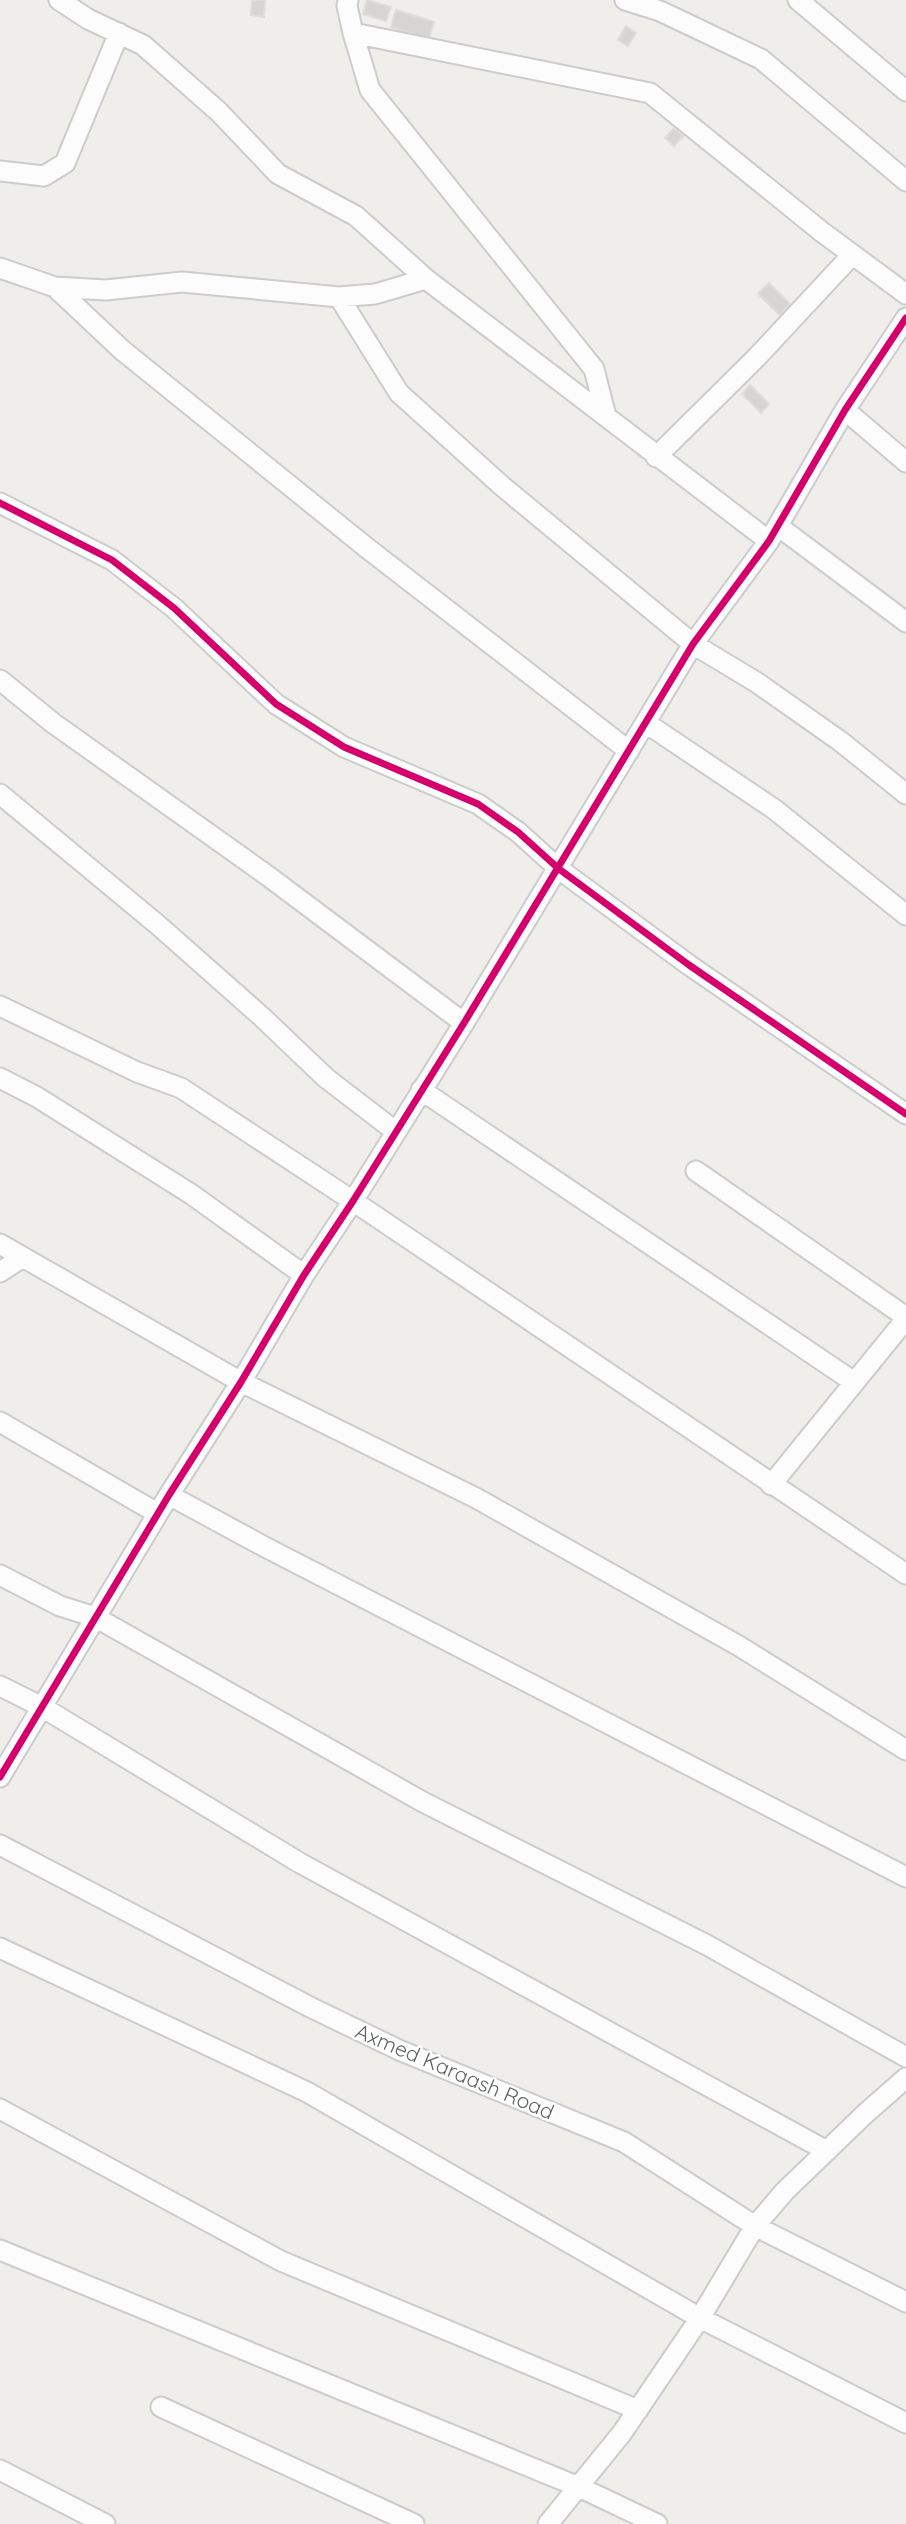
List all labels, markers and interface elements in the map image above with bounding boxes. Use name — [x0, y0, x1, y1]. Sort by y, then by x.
street label: Axmed Karaash Road — [352, 2017, 558, 2125]

